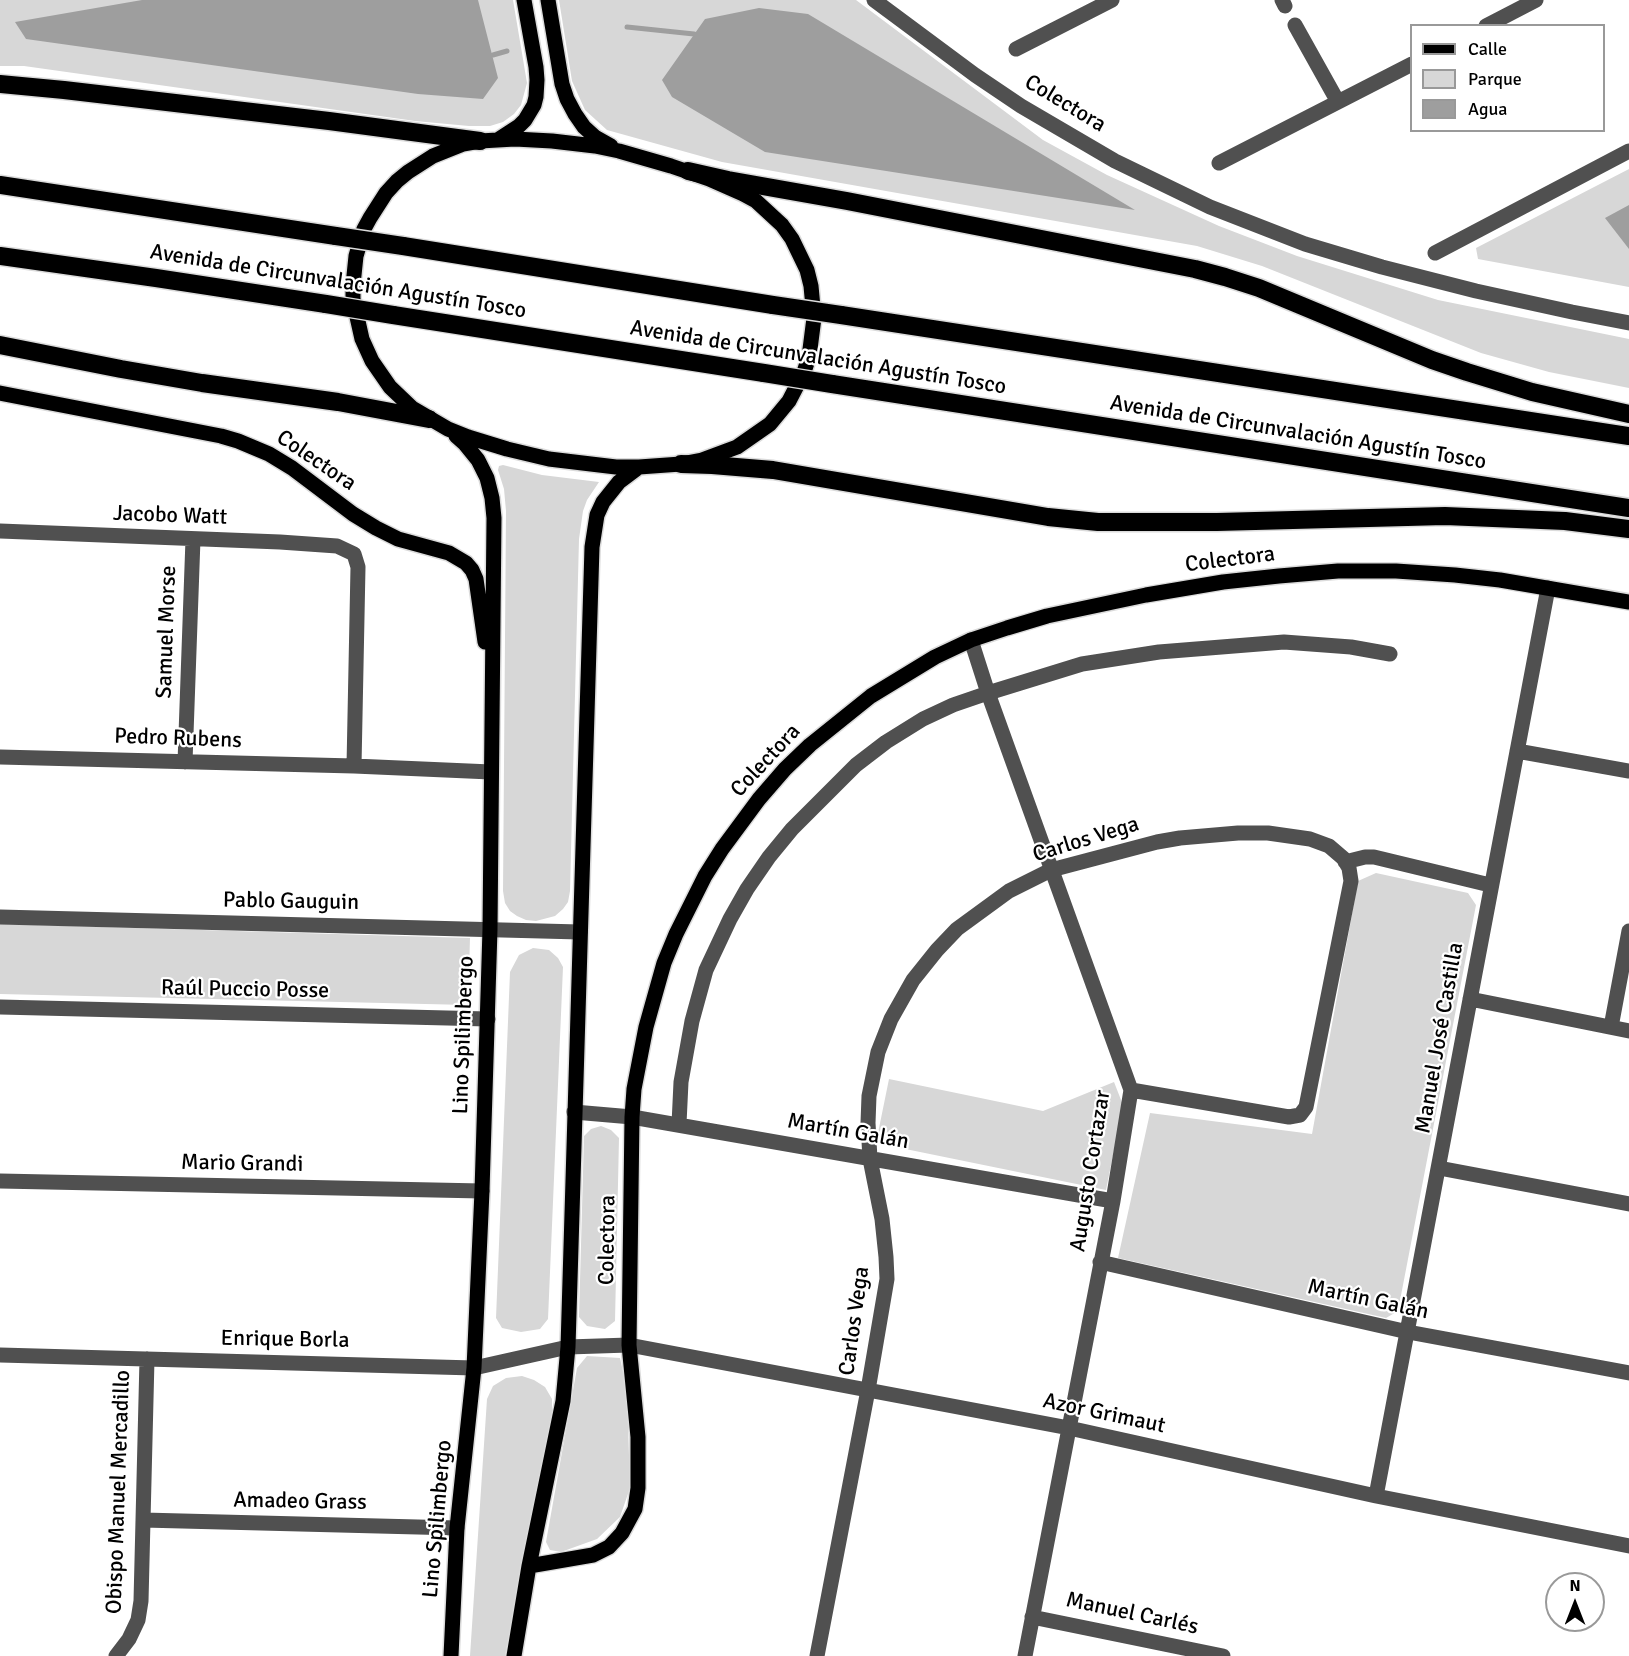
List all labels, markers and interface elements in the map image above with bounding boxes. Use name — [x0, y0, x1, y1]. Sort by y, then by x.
legend — [1410, 24, 1605, 132]
text: Calle — [1468, 38, 1507, 60]
text: Parque — [1468, 68, 1522, 90]
street label: Colectora — [1020, 69, 1110, 139]
text: Agua — [1468, 98, 1507, 120]
street label: Avenida de Circunvalación Agustín Tosco — [148, 239, 528, 325]
street label: Avenida de Circunvalación Agustín Tosco — [628, 315, 1008, 401]
street label: Avenida de Circunvalación Agustín Tosco — [1108, 390, 1488, 476]
street label: Colectora — [271, 425, 361, 497]
street label: Jacobo Watt — [113, 501, 227, 531]
street label: Colectora — [1184, 541, 1276, 579]
street label: Samuel Morse — [151, 565, 183, 699]
street label: Colectora — [726, 719, 806, 803]
street label: Pedro Rubens — [114, 724, 242, 754]
street label: Carlos Vega — [1030, 811, 1142, 869]
street label: Pablo Gauguin — [223, 888, 359, 916]
street label: Manuel José Castilla — [1410, 940, 1470, 1136]
street label: Lino Spilimbergo — [448, 955, 480, 1115]
street label: Raúl Puccio Posse — [161, 975, 329, 1005]
street label: Augusto Cortazar — [1065, 1088, 1117, 1254]
street label: Martín Galán — [785, 1108, 911, 1156]
street label: Mario Grandi — [181, 1150, 303, 1178]
street label: Colectora — [594, 1195, 622, 1285]
street label: Carlos Vega — [834, 1265, 876, 1377]
street label: Martín Galán — [1305, 1274, 1431, 1326]
street label: Enrique Borla — [220, 1326, 350, 1354]
street label: Obispo Manuel Mercadillo — [102, 1370, 136, 1614]
street label: Azor Grimaut — [1040, 1388, 1168, 1440]
street label: Lino Spilimbergo — [418, 1439, 458, 1599]
street label: Amadeo Grass — [233, 1488, 367, 1516]
north arrow — [1545, 1572, 1605, 1632]
text: N — [1569, 1576, 1581, 1596]
street label: Manuel Carlés — [1063, 1587, 1201, 1641]

